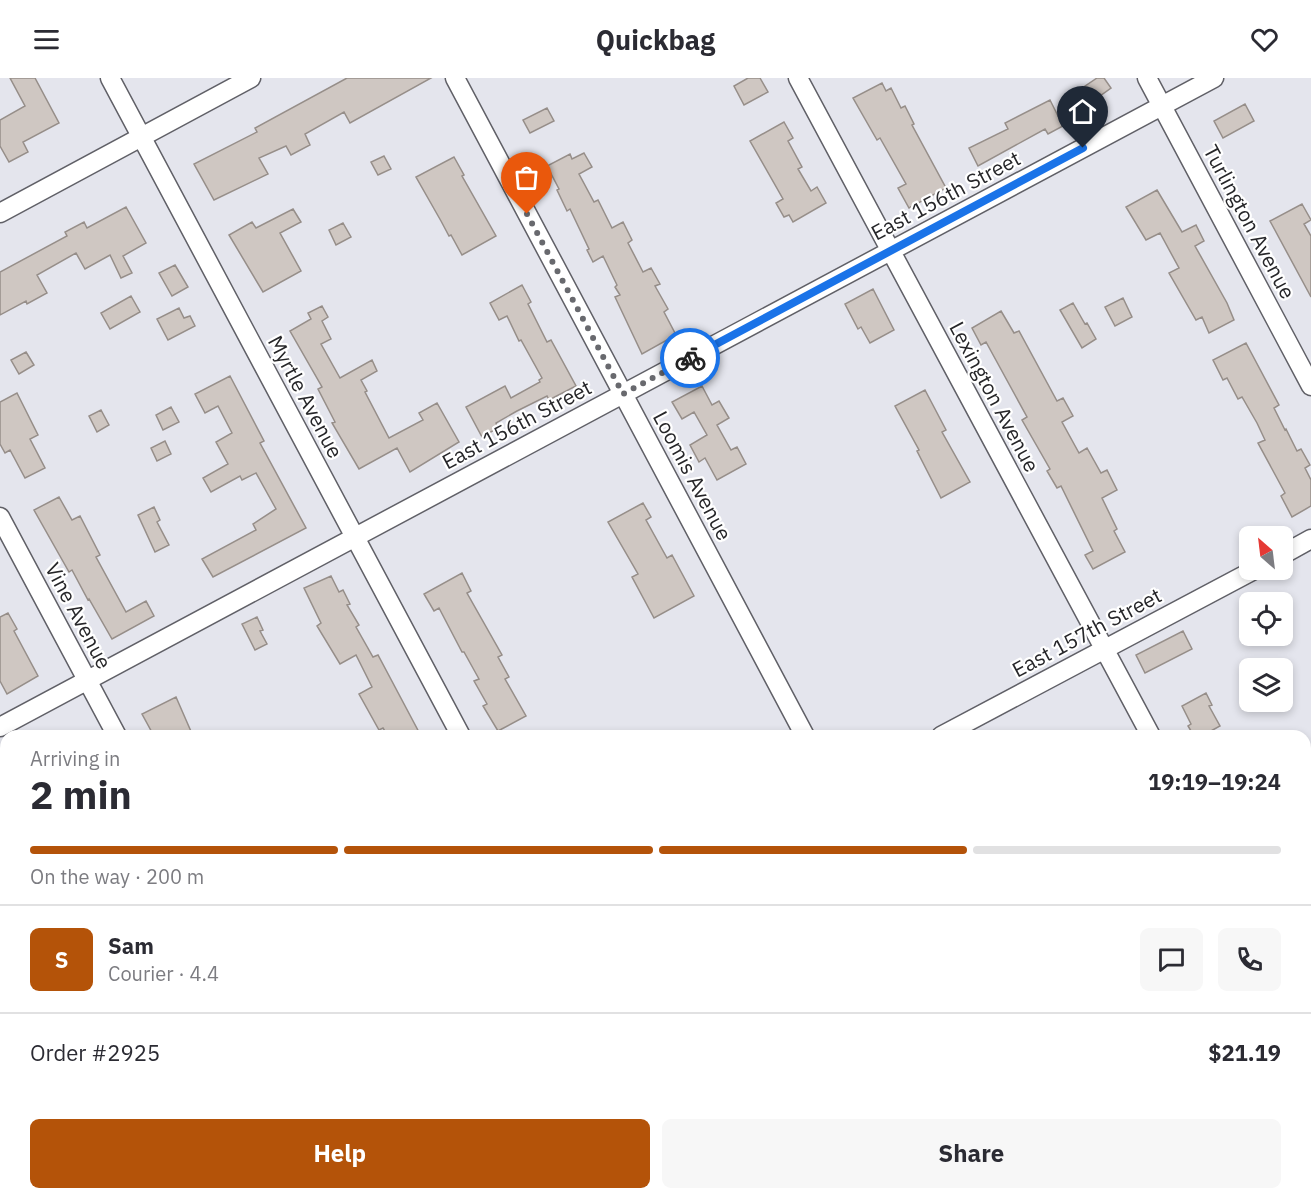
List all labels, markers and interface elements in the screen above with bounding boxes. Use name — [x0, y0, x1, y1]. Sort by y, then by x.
text: Quickbag — [596, 22, 715, 57]
icon: menu — [30, 23, 63, 56]
icon: heart — [1248, 23, 1281, 56]
pin — [1057, 86, 1108, 148]
icon: home — [1066, 95, 1099, 128]
street label: Turlington Avenue — [1197, 140, 1302, 303]
street label: East 156th Street — [866, 144, 1025, 246]
pin — [501, 152, 552, 214]
icon: bag — [510, 161, 543, 194]
street label: Lexington Avenue — [943, 316, 1046, 477]
courier — [660, 328, 720, 388]
street label: Myrtle Avenue — [262, 330, 350, 463]
icon: bike — [674, 342, 707, 375]
street label: East 156th Street — [437, 373, 596, 475]
street label: Loomis Avenue — [647, 406, 739, 545]
north arrow — [1239, 526, 1293, 580]
map controls — [1239, 526, 1293, 712]
street label: Vine Avenue — [39, 557, 119, 674]
street label: East 157th Street — [1007, 581, 1166, 683]
button: locate — [1239, 592, 1293, 646]
button: layers — [1239, 658, 1293, 712]
text: Arriving in — [30, 745, 120, 772]
text: 19:19–19:24 — [1148, 767, 1281, 796]
text: 2 min — [30, 769, 132, 820]
text: On the way · 200 m — [30, 863, 204, 890]
button: chat — [1140, 928, 1203, 991]
button: phone — [1218, 928, 1281, 991]
text: Sam — [108, 931, 154, 960]
text: S — [55, 945, 68, 974]
text: Courier · 4.4 — [108, 960, 219, 987]
text: Order #2925 — [30, 1038, 160, 1067]
text: $21.19 — [1208, 1038, 1281, 1067]
button: Help — [30, 1119, 650, 1188]
button: Share — [662, 1119, 1281, 1188]

